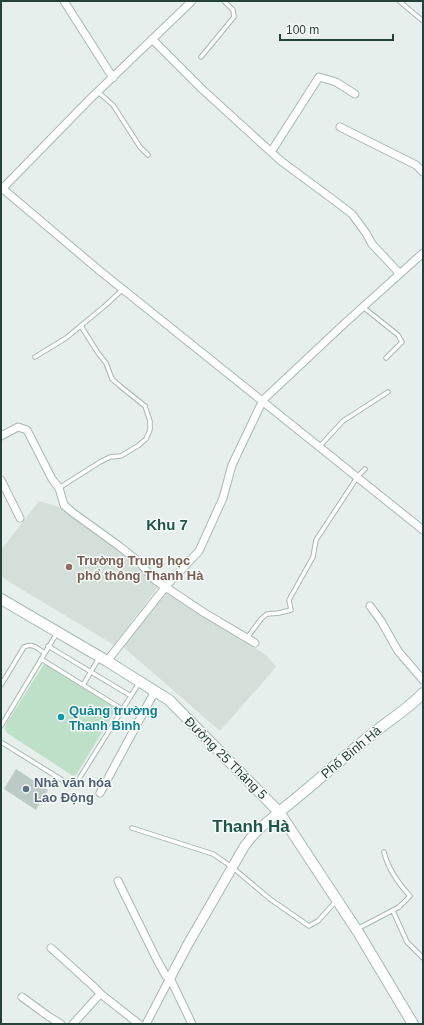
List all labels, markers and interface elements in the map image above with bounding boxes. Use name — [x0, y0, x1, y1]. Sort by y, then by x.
scale bar — [280, 16, 393, 42]
text: 100 m — [286, 23, 319, 37]
district label: Khu 7 — [146, 516, 188, 533]
place label: Trường Trung học phổ thông Thanh Hà — [77, 553, 204, 583]
marker: Trường Trung học phổ thông Thanh Hà — [64, 562, 74, 572]
place label: Quảng trường Thanh Bình — [69, 703, 158, 733]
marker: Quảng trường Thanh Bình — [56, 712, 66, 722]
street label: Đường 25 Tháng 5 — [182, 714, 270, 802]
street label: Phố Bình Hà — [318, 722, 385, 781]
place label: Nhà văn hóa Lao Động — [34, 775, 112, 805]
marker: Nhà văn hóa Lao Động — [21, 784, 31, 794]
district label: Thanh Hà — [212, 817, 290, 836]

